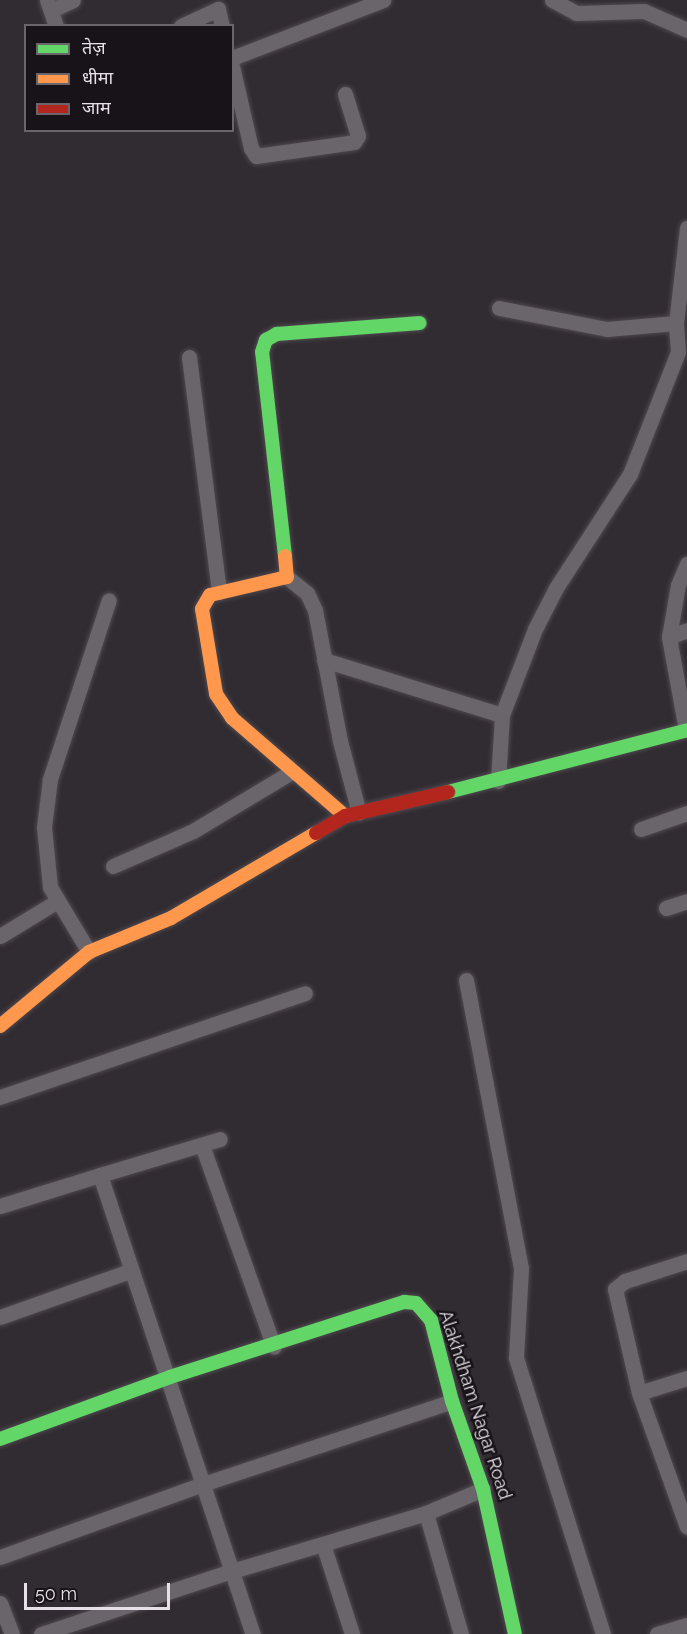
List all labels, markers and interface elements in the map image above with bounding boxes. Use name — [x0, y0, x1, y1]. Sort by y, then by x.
legend — [24, 24, 234, 132]
text: तेज़ — [82, 37, 106, 58]
text: धीमा — [82, 67, 113, 88]
text: जाम — [82, 97, 111, 118]
street label: Alakhdham Nagar Road — [434, 1307, 516, 1503]
scale bar — [27, 1571, 172, 1609]
text: 50 m — [35, 1583, 77, 1604]

